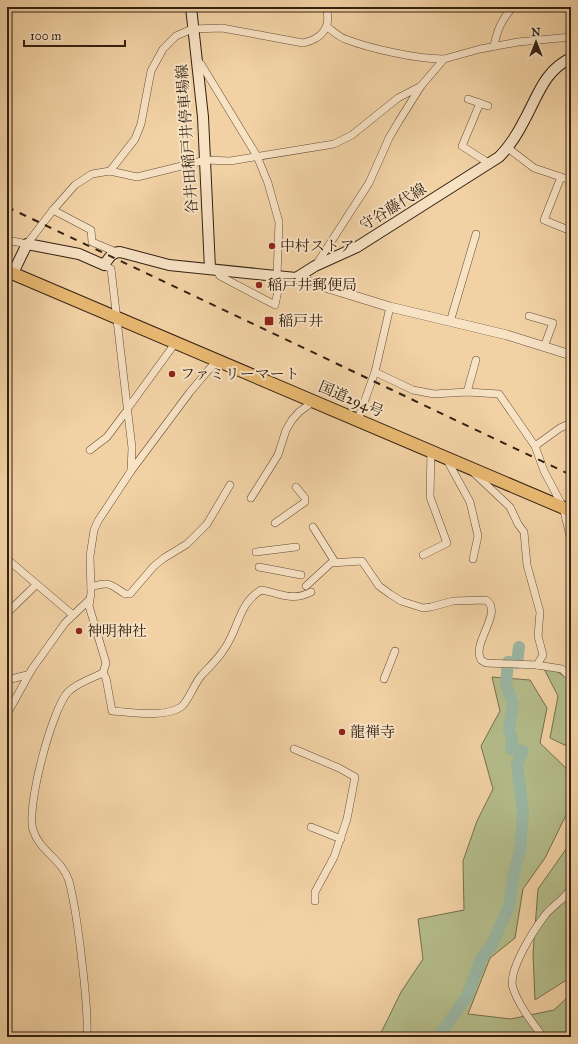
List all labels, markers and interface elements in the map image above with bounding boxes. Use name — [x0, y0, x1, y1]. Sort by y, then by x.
scale bar — [24, 22, 125, 48]
north arrow — [516, 22, 556, 62]
text: N — [531, 26, 541, 39]
text: 100 m — [30, 29, 61, 43]
street label: 谷井田稲戸井停車場線 — [173, 64, 201, 214]
street label: 守谷藤代線 — [356, 179, 430, 235]
place label: 中村ストア — [280, 237, 355, 255]
marker: 中村ストア — [267, 241, 277, 251]
place label: 稲戸井郵便局 — [267, 276, 357, 294]
marker: 稲戸井郵便局 — [254, 280, 264, 290]
place label: 稲戸井 — [278, 312, 323, 330]
marker: 稲戸井 — [263, 315, 275, 327]
place label: ファミリーマート — [180, 365, 300, 383]
marker: ファミリーマート — [167, 369, 177, 379]
street label: 国道294号 — [316, 377, 386, 421]
place label: 神明神社 — [87, 622, 147, 640]
marker: 神明神社 — [74, 626, 84, 636]
place label: 龍禅寺 — [350, 723, 395, 741]
marker: 龍禅寺 — [337, 727, 347, 737]

